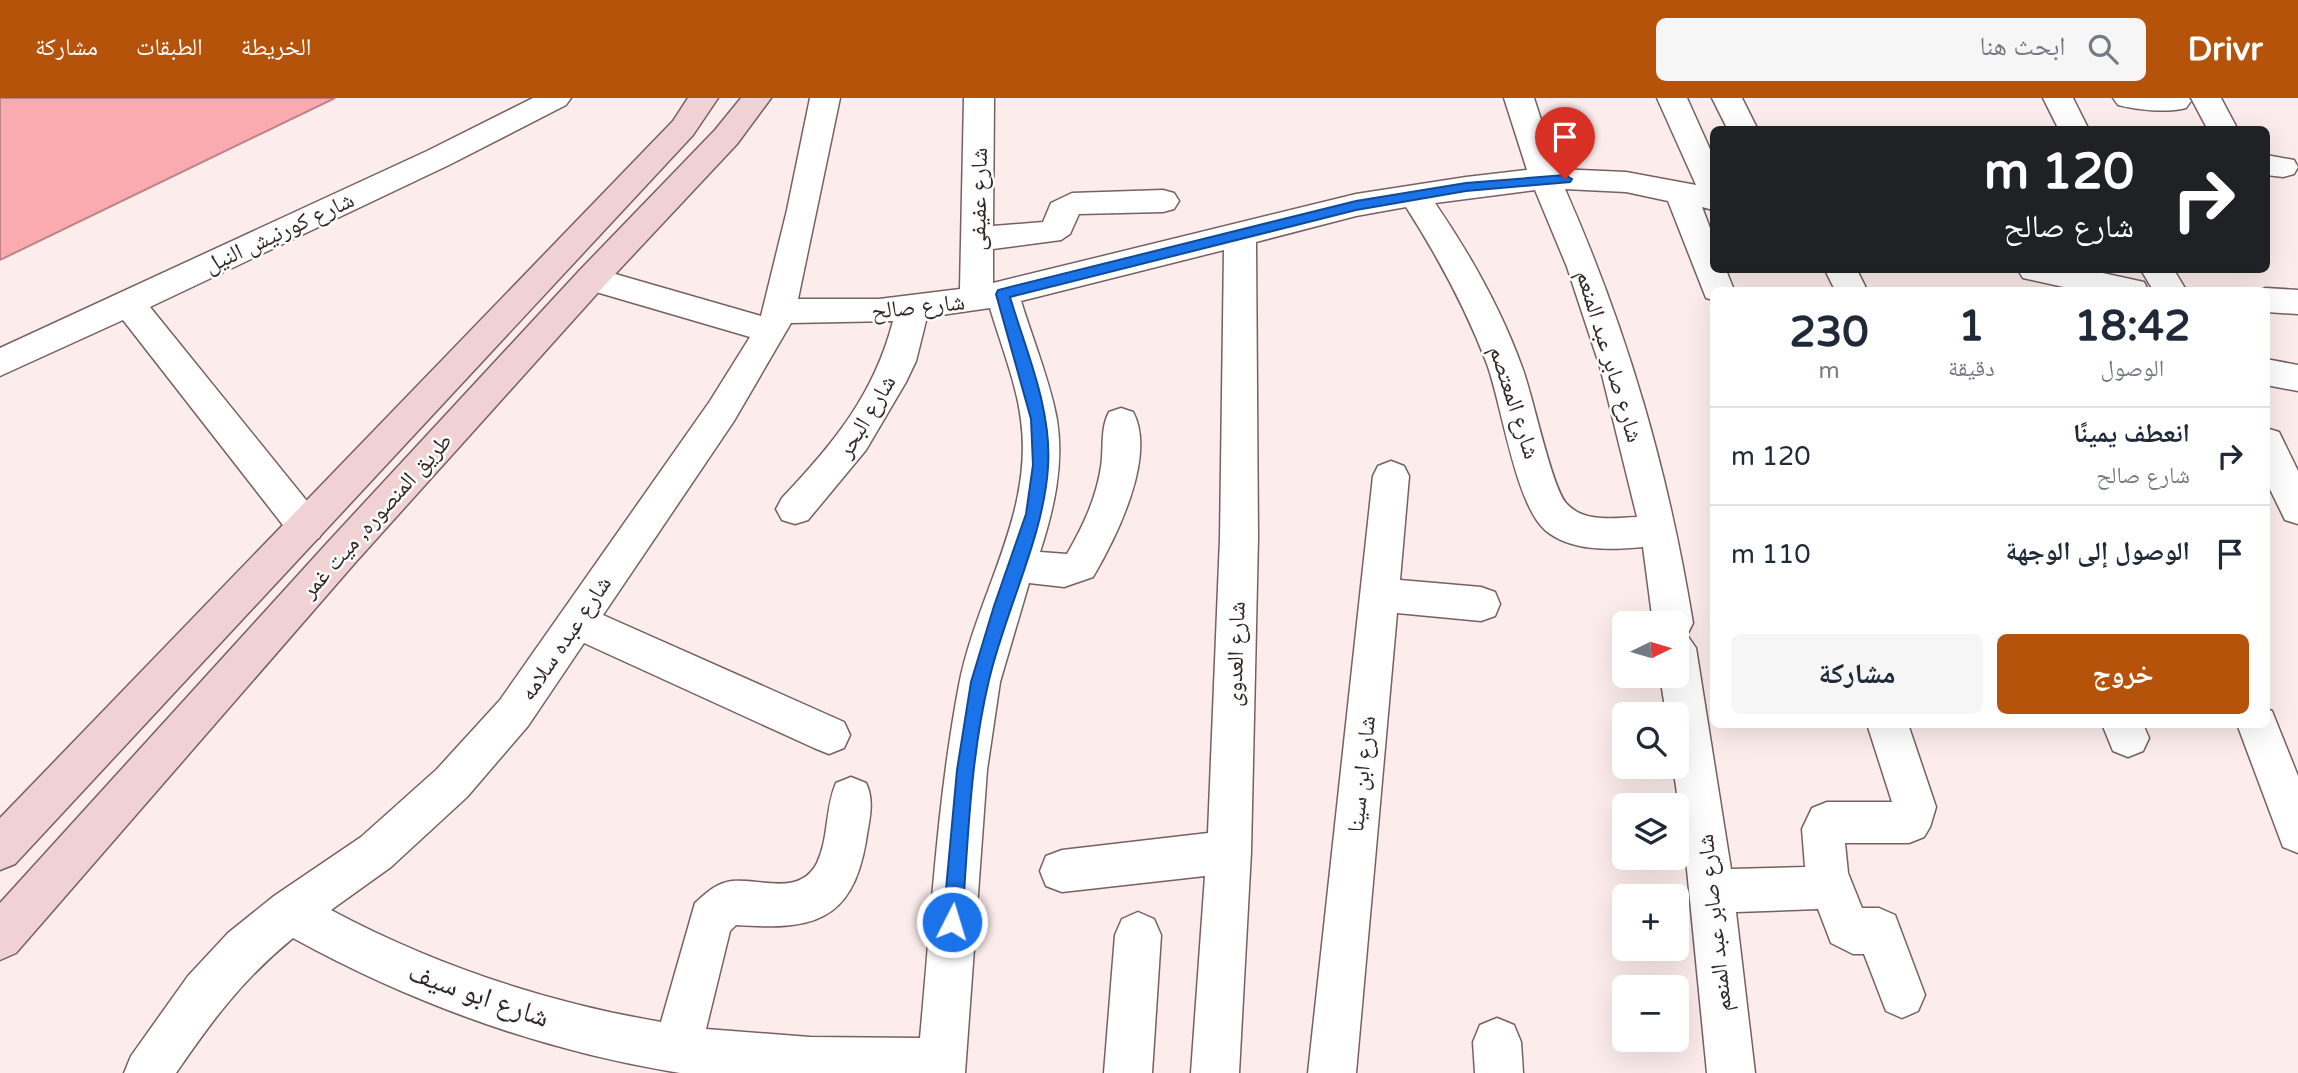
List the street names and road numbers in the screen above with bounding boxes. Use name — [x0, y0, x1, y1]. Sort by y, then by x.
street label: شارع عفيفى — [964, 147, 994, 251]
street label: شارع كورنيش النيل — [200, 186, 359, 280]
street label: شارع صابر عبد المنعم — [1569, 267, 1649, 446]
street label: شارع صالح — [870, 288, 966, 326]
street label: شارع المعتصم — [1482, 342, 1546, 463]
street label: شارع البحر — [831, 370, 902, 464]
street label: طريق المنصوره, ميت غمر — [295, 427, 458, 605]
street label: شارع عبده سلامه — [514, 571, 618, 706]
street label: شارع العدوى — [1220, 601, 1252, 707]
street label: شارع ابن سينا — [1342, 715, 1382, 834]
street label: شارع صابر عبد المنعم — [1692, 832, 1739, 1013]
street label: شارع ابو سيف — [404, 955, 554, 1035]

